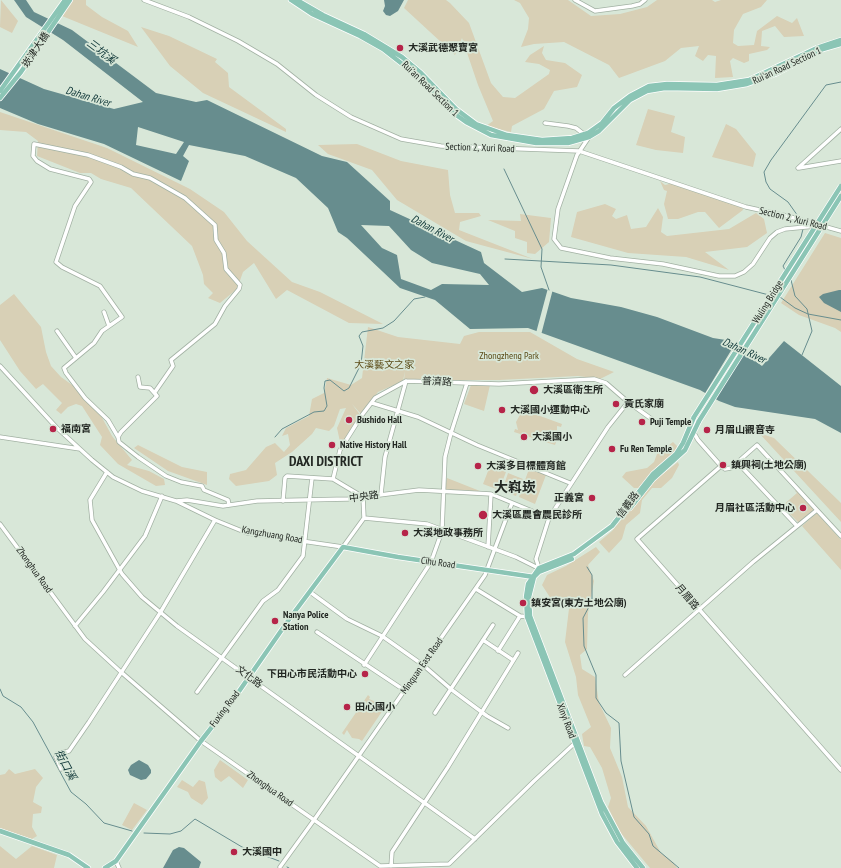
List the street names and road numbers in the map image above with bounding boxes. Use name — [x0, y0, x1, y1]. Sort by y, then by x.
street label: 崁津大橋 — [20, 30, 52, 70]
street label: Rui'an Road Section 1 — [751, 45, 823, 87]
street label: Rui'an Road Section 1 — [399, 59, 461, 119]
street label: Section 2, Xuri Road — [445, 141, 515, 155]
street label: Section 2, Xuri Road — [758, 205, 828, 233]
street label: Wuling Bridge — [750, 278, 786, 326]
street label: 普濟路 — [422, 375, 452, 389]
street label: 中央路 — [348, 489, 380, 505]
street label: 信義路 — [614, 489, 642, 521]
street label: Kangzhuang Road — [241, 524, 303, 546]
street label: Zhonghua Road — [13, 545, 55, 595]
street label: Cihu Road — [420, 555, 456, 571]
street label: 月眉路 — [673, 582, 701, 612]
street label: Minquan East Road — [398, 636, 446, 696]
street label: 文化路 — [233, 663, 265, 691]
street label: Fuxing Road — [207, 688, 243, 730]
street label: Xinyi Road — [554, 702, 578, 740]
street label: Zhonghua Road — [245, 769, 295, 809]

